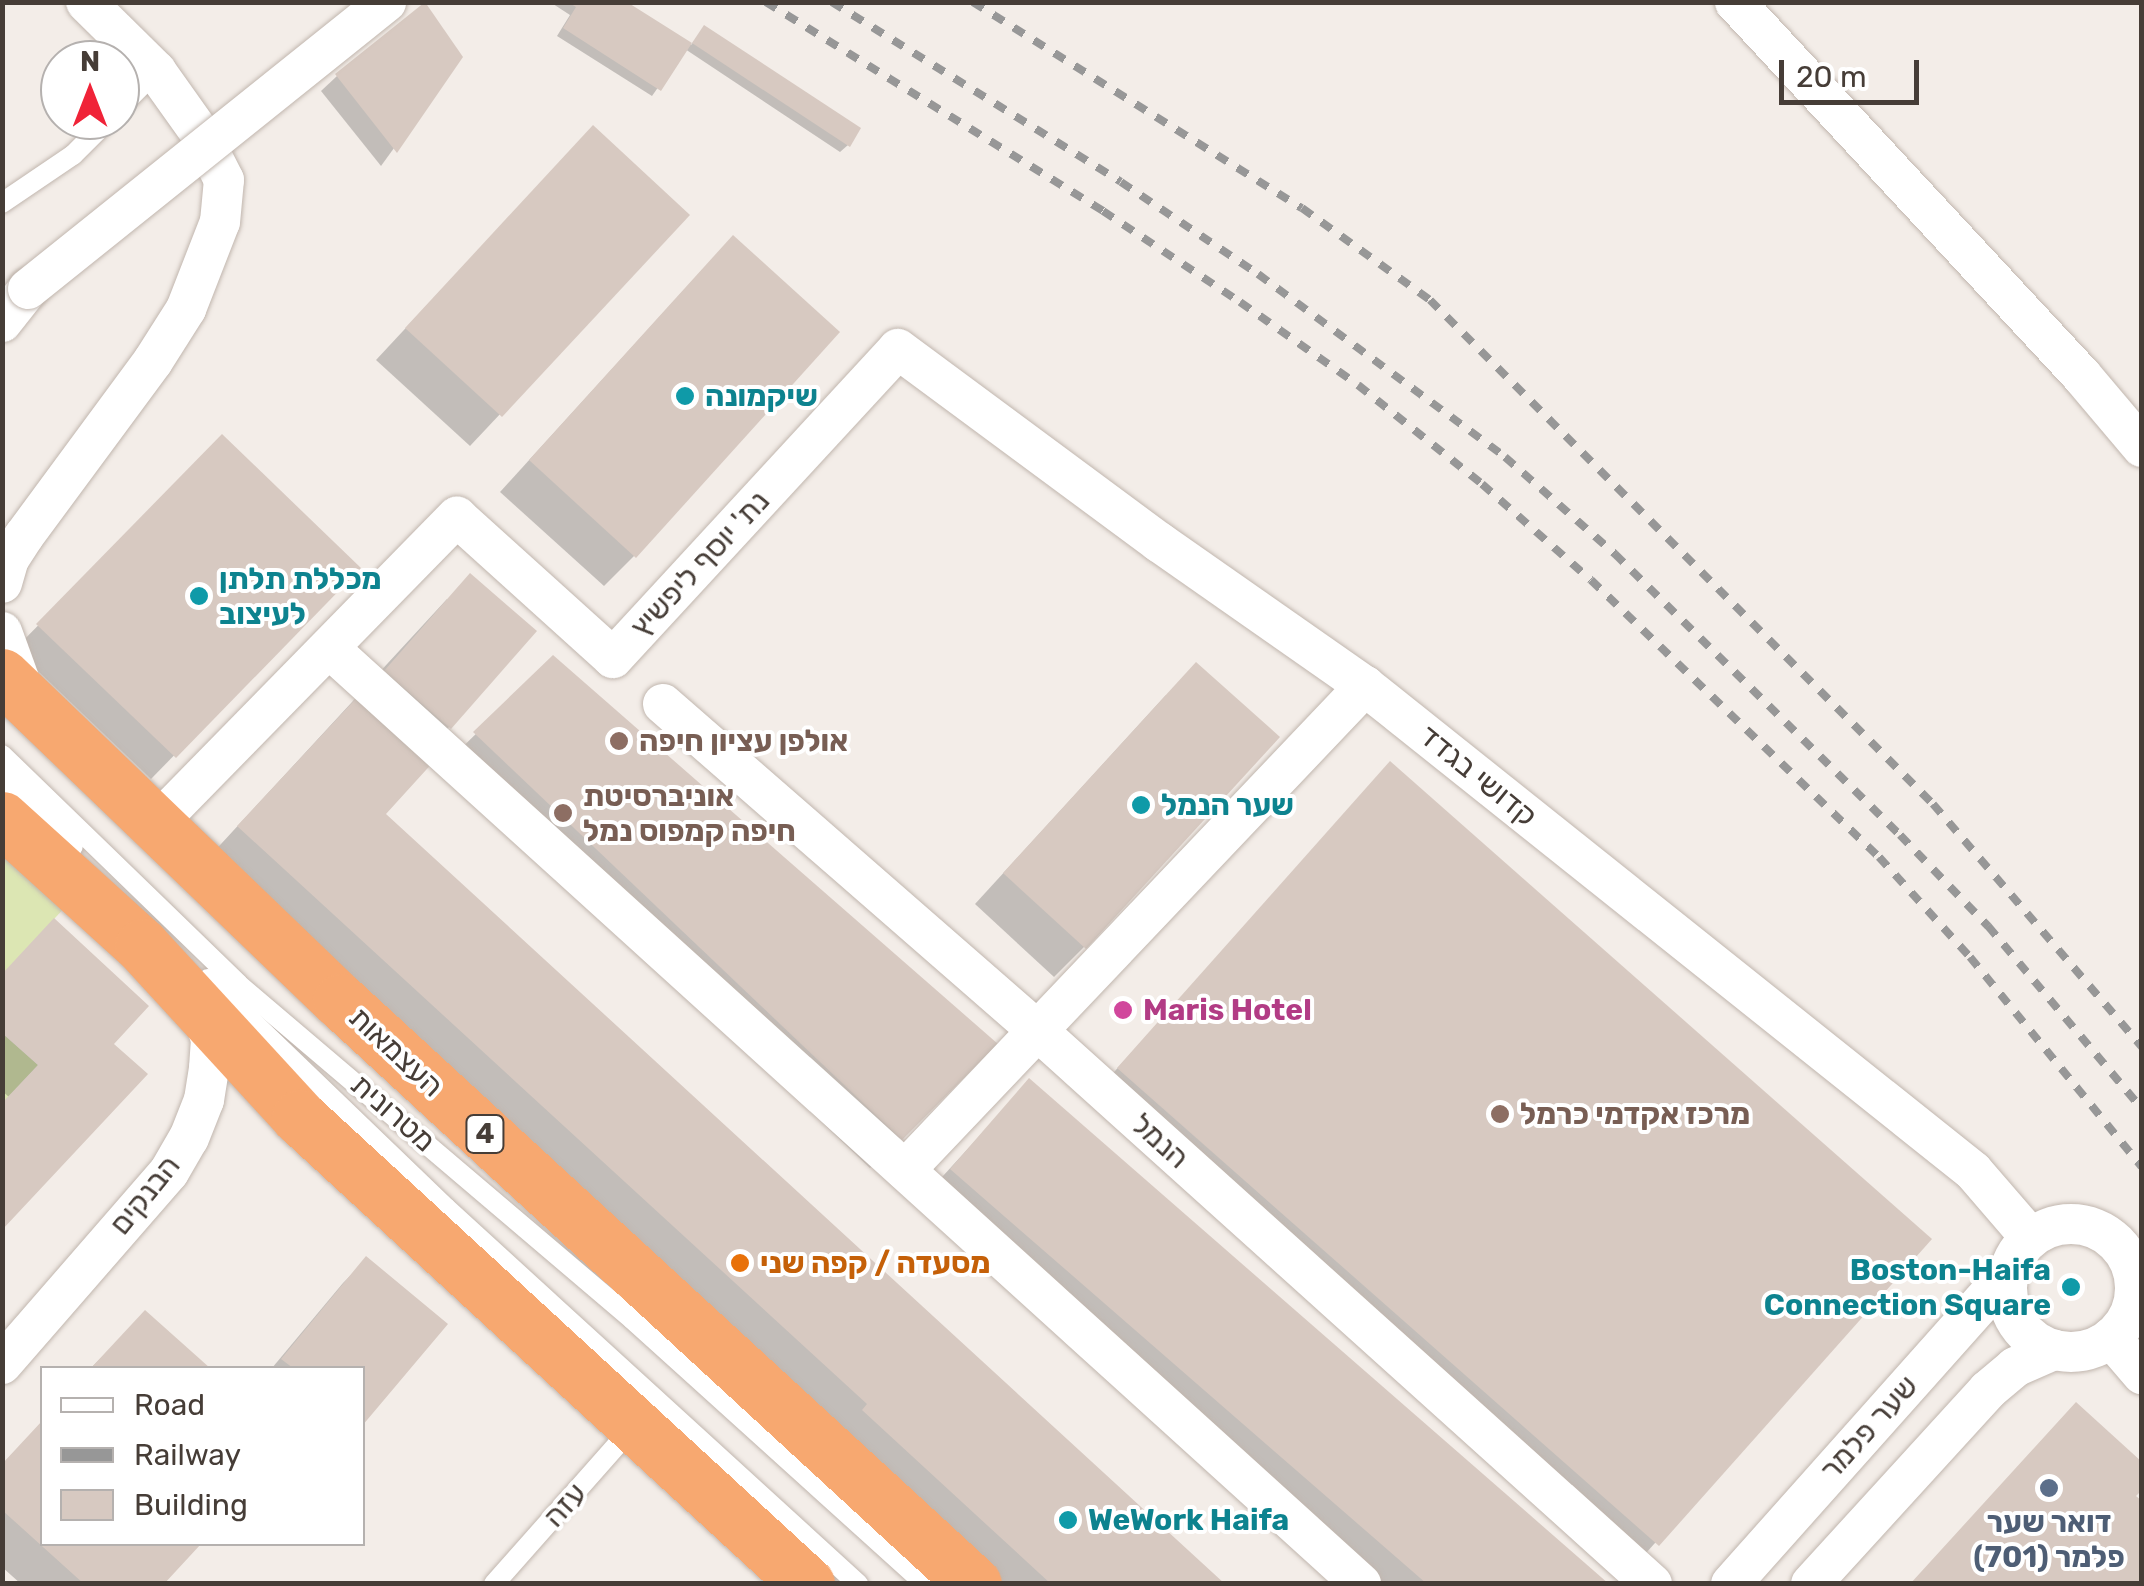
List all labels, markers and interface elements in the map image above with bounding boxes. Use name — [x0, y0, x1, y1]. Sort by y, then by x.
north arrow — [40, 40, 140, 140]
scale bar — [1784, 40, 1924, 102]
text: N — [80, 45, 100, 78]
text: 20 m — [1796, 59, 1867, 95]
place label: שיקמונה — [705, 378, 818, 414]
marker: שיקמונה — [674, 385, 696, 407]
street label: נת' יוסף ליפשיץ — [623, 483, 777, 645]
place label: מכללת תלתן לעיצוב — [219, 561, 382, 632]
marker: מכללת תלתן לעיצוב — [188, 585, 210, 607]
street label: קדושי בגדד — [1412, 717, 1544, 835]
place label: אולפן עציון חיפה — [639, 723, 848, 759]
marker: אולפן עציון חיפה — [608, 730, 630, 752]
place label: אוניברסיטת חיפה קמפוס נמל — [583, 778, 796, 848]
place label: שער הנמל — [1161, 787, 1295, 823]
marker: שער הנמל — [1130, 794, 1152, 816]
marker: אוניברסיטת חיפה קמפוס נמל — [552, 802, 574, 824]
place label: Maris Hotel — [1143, 992, 1312, 1028]
street label: העצמאות — [342, 999, 450, 1105]
marker: Maris Hotel — [1112, 999, 1134, 1021]
street label: מטרונית — [343, 1067, 443, 1159]
place label: מרכז אקדמי כרמל — [1520, 1096, 1751, 1132]
marker: מרכז אקדמי כרמל — [1489, 1103, 1511, 1125]
street label: הנמל — [1124, 1106, 1196, 1176]
road number: 4 — [465, 1111, 505, 1157]
street label: הבנקים — [102, 1148, 188, 1242]
place label: מסעדה / קפה שני — [760, 1245, 990, 1281]
marker: מסעדה / קפה שני — [729, 1252, 751, 1274]
place label: Boston-Haifa Connection Square — [1764, 1252, 2051, 1322]
marker: Boston-Haifa Connection Square — [2060, 1276, 2082, 1298]
legend — [40, 1366, 365, 1546]
street label: שער פלמר — [1812, 1368, 1926, 1488]
text: Road — [134, 1387, 205, 1423]
text: Railway — [134, 1437, 241, 1473]
street label: עזה — [536, 1475, 594, 1535]
marker: דואר שער פלמר (701) — [2038, 1477, 2060, 1499]
text: Building — [134, 1487, 248, 1523]
place label: WeWork Haifa — [1088, 1502, 1289, 1538]
place label: דואר שער פלמר (701) — [1973, 1504, 2125, 1574]
marker: WeWork Haifa — [1057, 1509, 1079, 1531]

